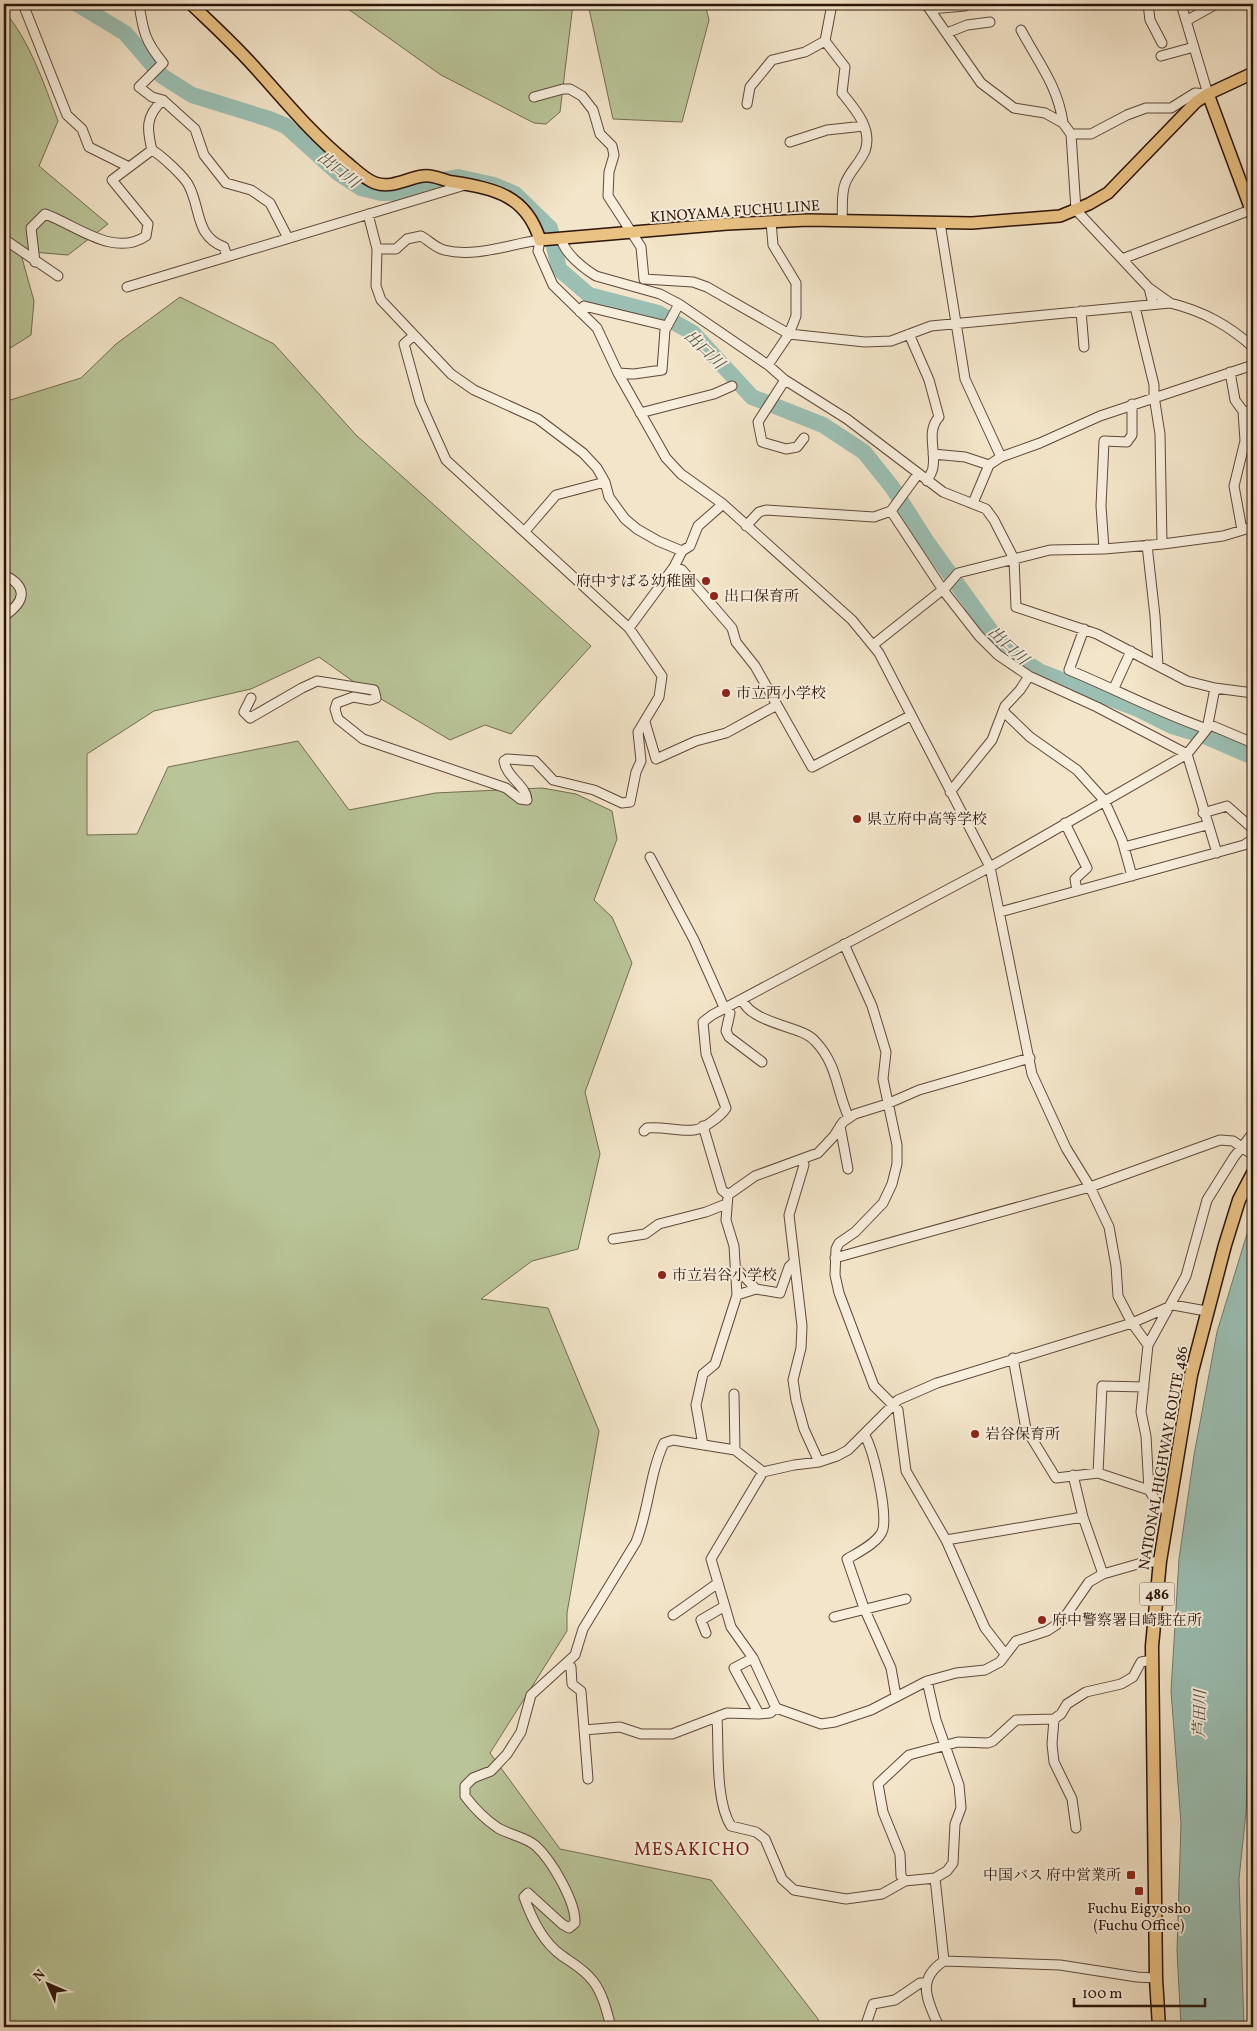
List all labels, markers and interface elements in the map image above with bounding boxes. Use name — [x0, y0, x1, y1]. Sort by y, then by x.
water label: 出口川 — [312, 147, 365, 195]
street label: KINOYAMA FUCHU LINE — [649, 196, 821, 229]
water label: 出口川 — [679, 326, 730, 376]
place label: 府中すばる幼稚園 — [576, 572, 696, 593]
marker: 府中すばる幼稚園 — [700, 575, 712, 587]
place label: 出口保育所 — [724, 587, 799, 608]
marker: 出口保育所 — [708, 590, 720, 602]
water label: 出口川 — [983, 622, 1034, 672]
place label: 市立西小学校 — [736, 684, 826, 705]
marker: 市立西小学校 — [720, 687, 732, 699]
place label: 県立府中高等学校 — [867, 810, 987, 831]
marker: 県立府中高等学校 — [851, 813, 863, 825]
place label: 市立岩谷小学校 — [672, 1266, 777, 1287]
marker: 市立岩谷小学校 — [656, 1269, 668, 1281]
street label: NATIONAL HIGHWAY ROUTE 486 — [1134, 1345, 1195, 1572]
place label: 岩谷保育所 — [985, 1425, 1060, 1446]
marker: 岩谷保育所 — [969, 1428, 981, 1440]
road number: 486 — [1140, 1582, 1174, 1606]
place label: 府中警察署目崎駐在所 — [1052, 1611, 1202, 1632]
marker: 府中警察署目崎駐在所 — [1036, 1614, 1048, 1626]
water label: 芦田川 — [1190, 1688, 1212, 1738]
district label: MESAKICHO — [634, 1838, 750, 1863]
place label: 中国バス 府中営業所 — [983, 1866, 1121, 1887]
marker: 中国バス 府中営業所 — [1125, 1869, 1137, 1881]
marker: Fuchu Eigyosho (Fuchu Office) — [1133, 1885, 1145, 1897]
place label: Fuchu Eigyosho (Fuchu Office) — [1087, 1899, 1191, 1937]
north arrow — [22, 1958, 72, 2008]
text: N — [30, 1966, 50, 1986]
scale bar — [1074, 1976, 1206, 2008]
text: 100 m — [1082, 1984, 1122, 2005]

